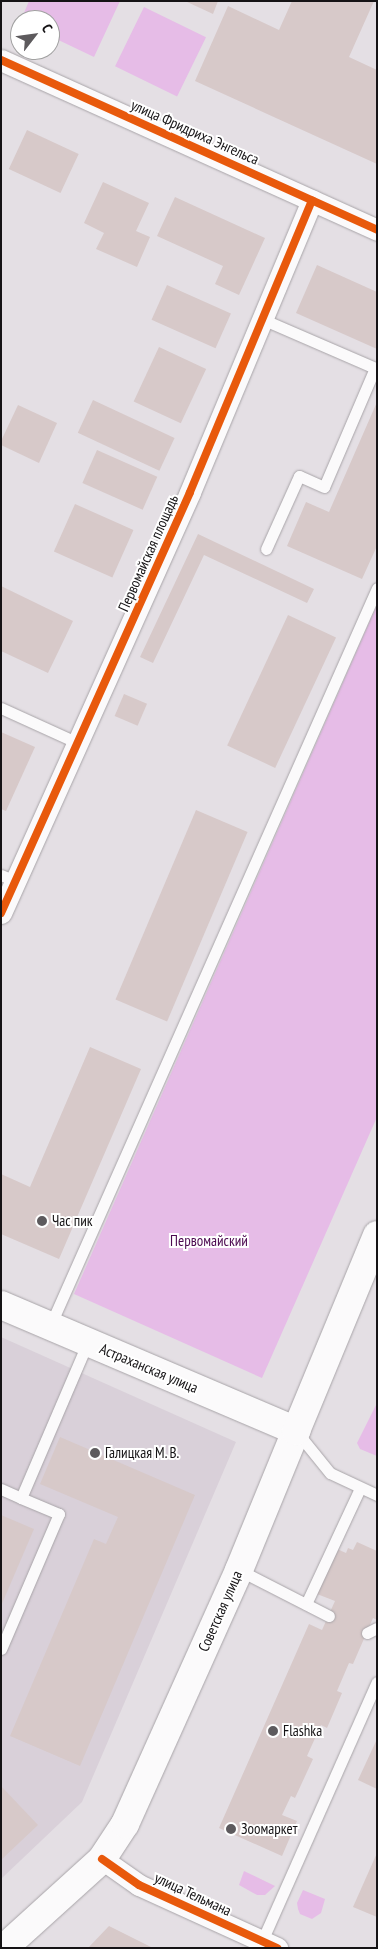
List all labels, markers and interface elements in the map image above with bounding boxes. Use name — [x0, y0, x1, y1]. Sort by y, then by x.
north arrow — [10, 10, 60, 60]
text: С — [38, 21, 57, 35]
street label: улица Фридриха Энгельса — [128, 96, 262, 168]
street label: Первомайская площадь — [114, 492, 182, 614]
place label: Час пик — [52, 1212, 93, 1230]
marker: Час пик — [36, 1215, 48, 1227]
park label: Первомайский — [170, 1232, 248, 1250]
street label: Астраханская улица — [97, 1339, 201, 1397]
place label: Галицкая М. В. — [105, 1444, 180, 1462]
marker: Галицкая М. В. — [89, 1447, 101, 1459]
street label: Советская улица — [194, 1568, 246, 1654]
place label: Flashka — [283, 1722, 322, 1740]
marker: Flashka — [267, 1725, 279, 1737]
place label: Зоомаркет — [241, 1820, 298, 1838]
marker: Зоомаркет — [225, 1823, 237, 1835]
street label: улица Тельмана — [152, 1868, 234, 1920]

